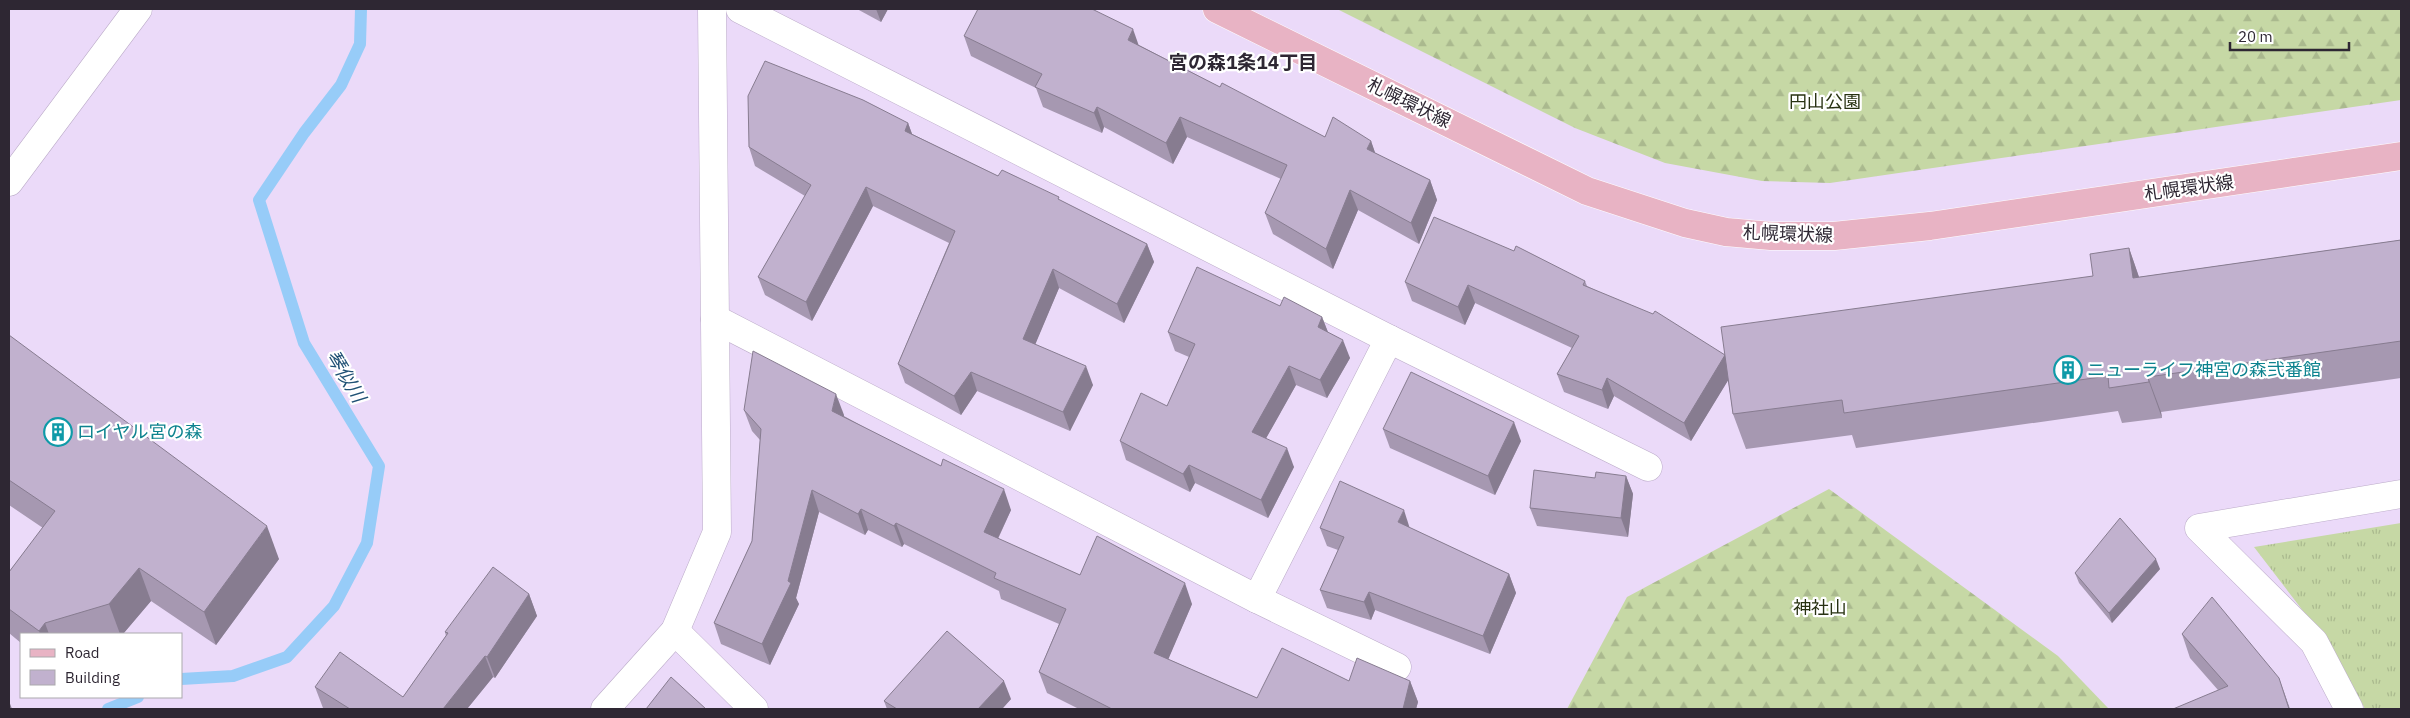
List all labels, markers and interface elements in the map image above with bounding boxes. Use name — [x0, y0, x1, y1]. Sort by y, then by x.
scale bar — [2230, 20, 2349, 52]
text: 20 m — [2238, 27, 2273, 46]
district label: 宮の森1条14丁目 — [1169, 50, 1317, 74]
street label: 札幌環状線 — [1364, 72, 1455, 133]
park label: 円山公園 — [1789, 90, 1861, 113]
street label: 札幌環状線 — [2143, 170, 2235, 205]
street label: 札幌環状線 — [1743, 220, 1833, 247]
water label: 琴似川 — [321, 345, 372, 408]
building icon: ニューライフ神宮の森弐番館 — [2053, 355, 2083, 385]
place label: ニューライフ神宮の森弐番館 — [2087, 358, 2321, 381]
building icon: ロイヤル宮の森 — [43, 417, 73, 447]
place label: ロイヤル宮の森 — [77, 420, 202, 443]
park label: 神社山 — [1793, 596, 1847, 619]
legend — [20, 633, 182, 698]
text: Road — [65, 643, 100, 662]
text: Building — [65, 668, 120, 687]

